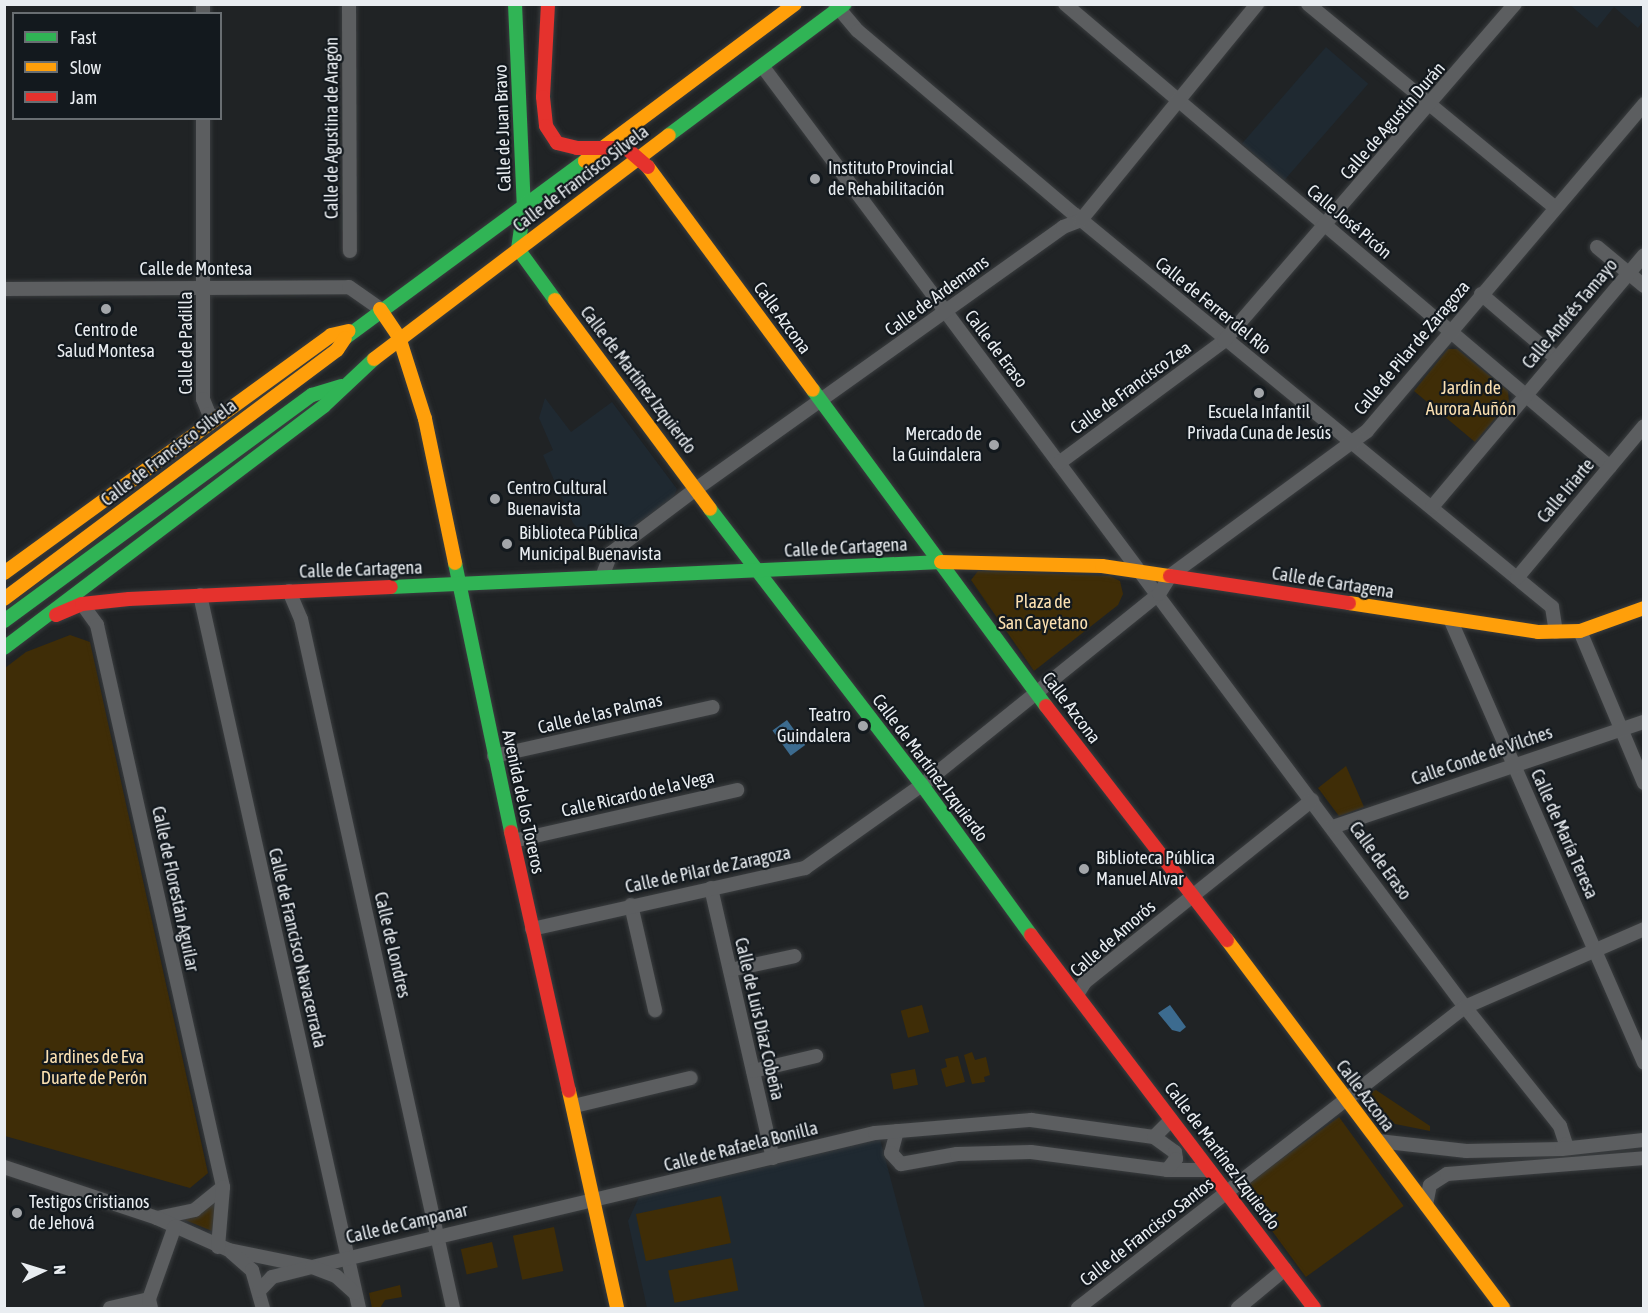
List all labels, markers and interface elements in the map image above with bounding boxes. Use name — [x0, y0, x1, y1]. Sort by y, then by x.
legend — [12, 12, 222, 120]
text: Fast — [70, 27, 97, 48]
street label: Calle de Agustina de Aragón — [321, 37, 343, 219]
text: Slow — [70, 57, 101, 78]
street label: Calle de Agustín Durán — [1336, 58, 1450, 184]
street label: Calle de Juan Bravo — [490, 64, 516, 192]
text: Jam — [70, 87, 97, 108]
street label: Calle de Francisco Silvela — [509, 121, 653, 237]
place label: Instituto Provincial de Rehabilitación — [828, 158, 953, 201]
marker: Instituto Provincial de Rehabilitación — [806, 170, 824, 188]
street label: Calle José Picón — [1302, 180, 1396, 264]
street label: Calle de Ardemans — [881, 251, 993, 341]
street label: Calle de Ferrer del Río — [1151, 253, 1275, 359]
street label: Calle Andrés Tamayo — [1518, 255, 1622, 373]
street label: Calle de Montesa — [140, 258, 252, 280]
street label: Calle de Pilar de Zaragoza — [1350, 276, 1474, 420]
street label: Calle Azcona — [749, 278, 815, 358]
street label: Calle de Padilla — [175, 291, 197, 395]
marker: Centro de Salud Montesa — [97, 300, 115, 318]
street label: Calle de Martínez Izquierdo — [575, 302, 701, 458]
street label: Calle de Eraso — [960, 306, 1032, 392]
place label: Centro de Salud Montesa — [57, 320, 155, 362]
street label: Calle de Francisco Zea — [1066, 337, 1196, 439]
park label: Jardín de Aurora Auñón — [1426, 378, 1516, 420]
marker: Escuela Infantil Privada Cuna de Jesús — [1252, 386, 1266, 400]
street label: Calle de Francisco Silvela — [97, 395, 241, 511]
place label: Escuela Infantil Privada Cuna de Jesús — [1187, 402, 1331, 444]
place label: Mercado de la Guindalera — [892, 424, 982, 466]
marker: Mercado de la Guindalera — [987, 438, 1001, 452]
street label: Calle Iriarte — [1533, 454, 1599, 528]
place label: Centro Cultural Buenavista — [507, 478, 607, 520]
marker: Centro Cultural Buenavista — [488, 492, 502, 506]
place label: Biblioteca Pública Municipal Buenavista — [519, 523, 662, 566]
street label: Calle de Cartagena — [784, 534, 908, 562]
marker: Biblioteca Pública Municipal Buenavista — [500, 537, 514, 551]
street label: Calle de Cartagena — [299, 557, 423, 583]
street label: Calle de Cartagena — [1270, 563, 1396, 603]
park label: Plaza de San Cayetano — [998, 592, 1088, 634]
street label: Calle Azcona — [1037, 668, 1105, 748]
street label: Calle de las Palmas — [536, 689, 664, 739]
street label: Calle de Martínez Izquierdo — [867, 690, 993, 846]
place label: Teatro Guindalera — [777, 705, 851, 748]
marker: Teatro Guindalera — [856, 719, 870, 733]
street label: Calle Conde de Vilches — [1409, 722, 1555, 790]
street label: Avenida de los Toreros — [497, 728, 549, 876]
street label: Calle Ricardo de la Vega — [559, 766, 717, 822]
street label: Calle de María Teresa — [1526, 766, 1602, 902]
street label: Calle de Florestán Aguilar — [147, 804, 203, 974]
street label: Calle de Eraso — [1344, 818, 1416, 904]
street label: Calle de Pilar de Zaragoza — [623, 842, 793, 898]
street label: Calle de Francisco Navacerrada — [264, 846, 330, 1050]
place label: Biblioteca Pública Manuel Alvar — [1096, 848, 1215, 890]
marker: Biblioteca Pública Manuel Alvar — [1077, 862, 1091, 876]
street label: Calle de Londres — [369, 890, 415, 1000]
street label: Calle de Amorós — [1066, 896, 1160, 982]
street label: Calle de Luis Díaz Cobeña — [730, 936, 788, 1102]
park label: Jardines de Eva Duarte de Perón — [41, 1047, 147, 1090]
street label: Calle Azcona — [1331, 1056, 1399, 1136]
street label: Calle de Martínez Izquierdo — [1159, 1078, 1285, 1234]
street label: Calle de Rafaela Bonilla — [662, 1117, 820, 1177]
street label: Calle de Francisco Santos — [1076, 1173, 1218, 1291]
place label: Testigos Cristianos de Jehová — [29, 1192, 149, 1234]
street label: Calle de Campanar — [344, 1199, 470, 1249]
marker: Testigos Cristianos de Jehová — [10, 1206, 24, 1220]
north arrow — [12, 1241, 72, 1301]
text: N — [51, 1264, 69, 1275]

